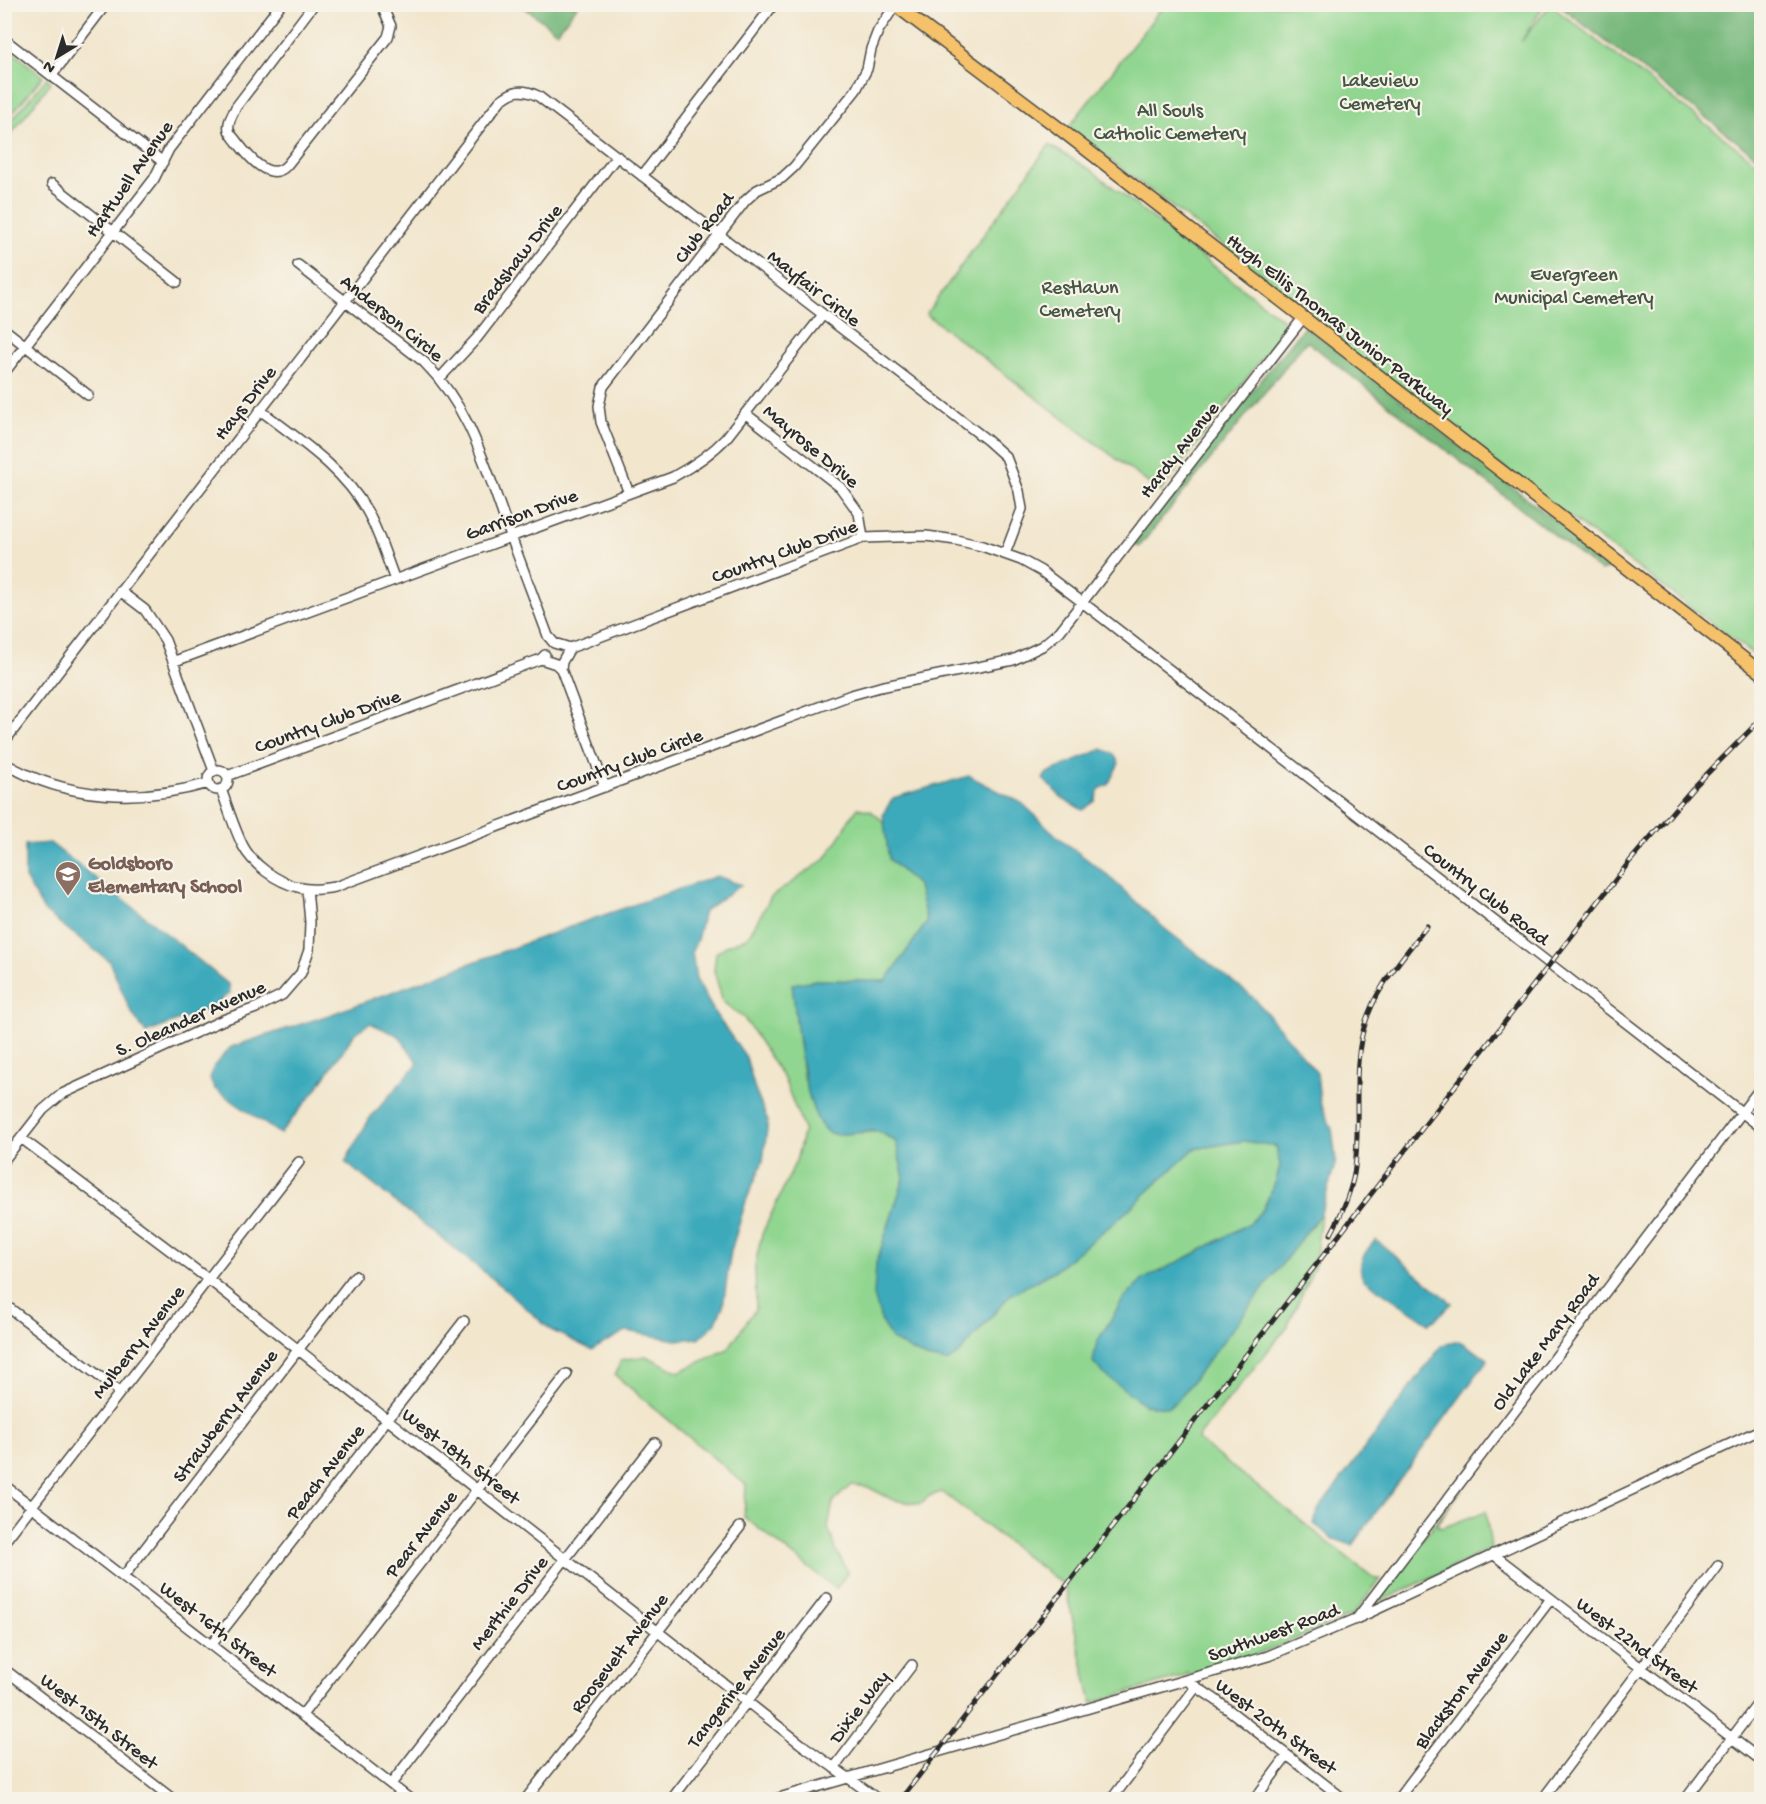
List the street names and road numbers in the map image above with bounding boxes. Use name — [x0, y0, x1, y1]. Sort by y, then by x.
street label: Hartwell Avenue — [82, 117, 180, 243]
street label: Club Road — [671, 187, 742, 269]
street label: Bradshaw Drive — [468, 200, 569, 320]
street label: Hugh Ellis Thomas Junior Parkway — [1221, 230, 1457, 422]
street label: Mayfair Circle — [762, 246, 865, 334]
street label: Anderson Circle — [335, 271, 448, 369]
street label: Hays Drive — [211, 362, 283, 446]
street label: Hardy Avenue — [1136, 398, 1226, 504]
street label: Mayrose Drive — [757, 401, 863, 495]
street label: Garrison Drive — [463, 485, 582, 547]
street label: Country Club Drive — [709, 516, 862, 590]
street label: Country Club Drive — [252, 686, 405, 760]
street label: Country Club Circle — [554, 725, 707, 799]
street label: Country Club Road — [1417, 839, 1554, 953]
street label: S. Oleander Avenue — [113, 977, 271, 1064]
street label: Old Lake Mary Road — [1488, 1268, 1607, 1416]
street label: Mulberry Avenue — [88, 1281, 192, 1404]
street label: Strawberry Avenue — [169, 1345, 285, 1488]
street label: West 18th Street — [396, 1404, 525, 1512]
street label: Peach Avenue — [282, 1420, 372, 1526]
street label: Pear Avenue — [381, 1486, 464, 1584]
street label: Merthie Drive — [467, 1552, 555, 1656]
street label: West 16th Street — [154, 1578, 282, 1685]
street label: Roosevelt Avenue — [567, 1589, 675, 1719]
street label: West 22nd Street — [1570, 1594, 1703, 1701]
street label: Southwest Road — [1206, 1599, 1345, 1669]
street label: Tangerine Avenue — [683, 1624, 792, 1755]
street label: Blackston Avenue — [1410, 1627, 1515, 1755]
street label: Dixie Way — [825, 1667, 896, 1751]
street label: West 15th Street — [34, 1670, 163, 1777]
street label: West 20th Street — [1210, 1675, 1341, 1782]

